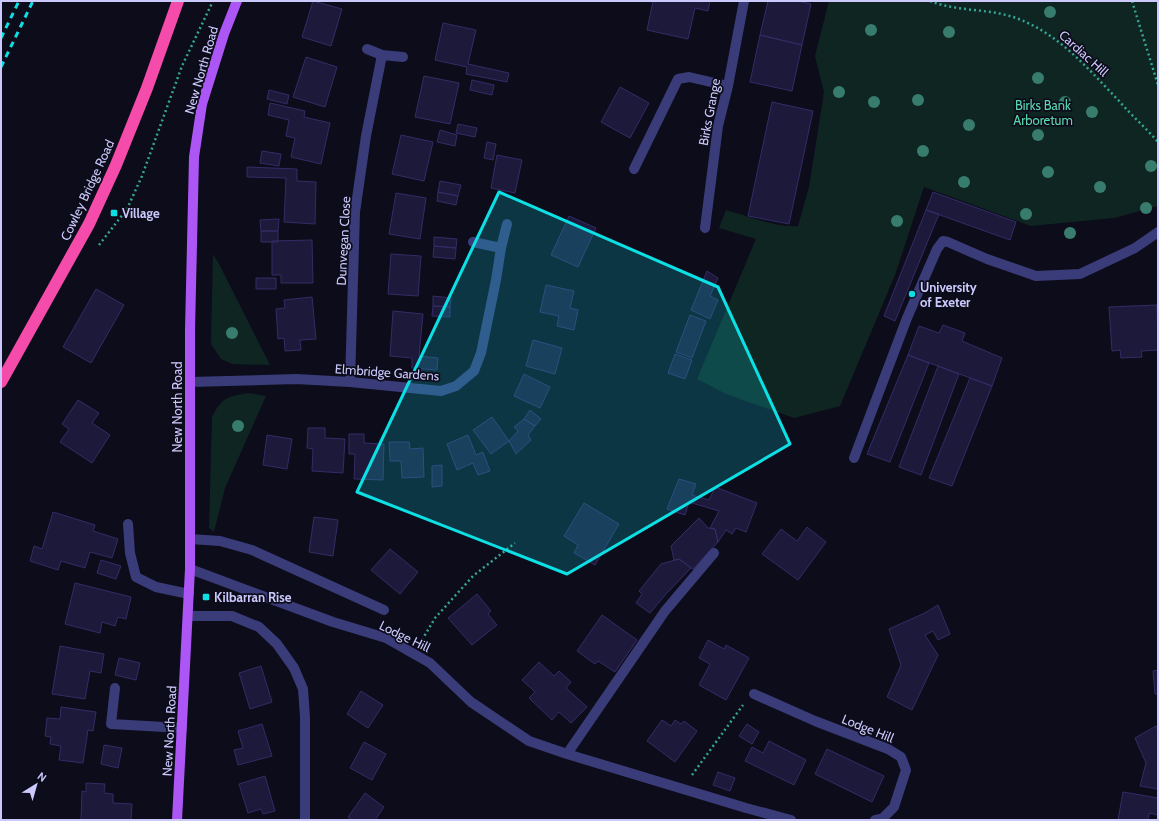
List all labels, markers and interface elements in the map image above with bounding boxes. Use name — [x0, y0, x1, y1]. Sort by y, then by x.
street label: New North Road — [181, 24, 221, 116]
street label: Cardiac Hill — [1056, 27, 1112, 79]
street label: Birks Grange — [695, 77, 723, 147]
park label: Birks Bank Arboretum — [1013, 97, 1073, 128]
street label: Cowley Bridge Road — [57, 137, 117, 243]
street label: Dunvegan Close — [333, 196, 353, 286]
place label: Village — [122, 205, 160, 221]
marker: Village — [109, 208, 119, 218]
place label: University of Exeter — [920, 279, 977, 310]
marker: University of Exeter — [907, 289, 917, 299]
street label: Elmbridge Gardens — [334, 360, 440, 384]
street label: New North Road — [169, 362, 185, 452]
place label: Kilbarran Rise — [214, 589, 292, 605]
marker: Kilbarran Rise — [201, 592, 211, 602]
street label: Lodge Hill — [377, 617, 433, 655]
street label: New North Road — [159, 685, 179, 777]
street label: Lodge Hill — [840, 710, 896, 746]
north arrow — [16, 765, 56, 805]
text: N — [35, 769, 49, 785]

